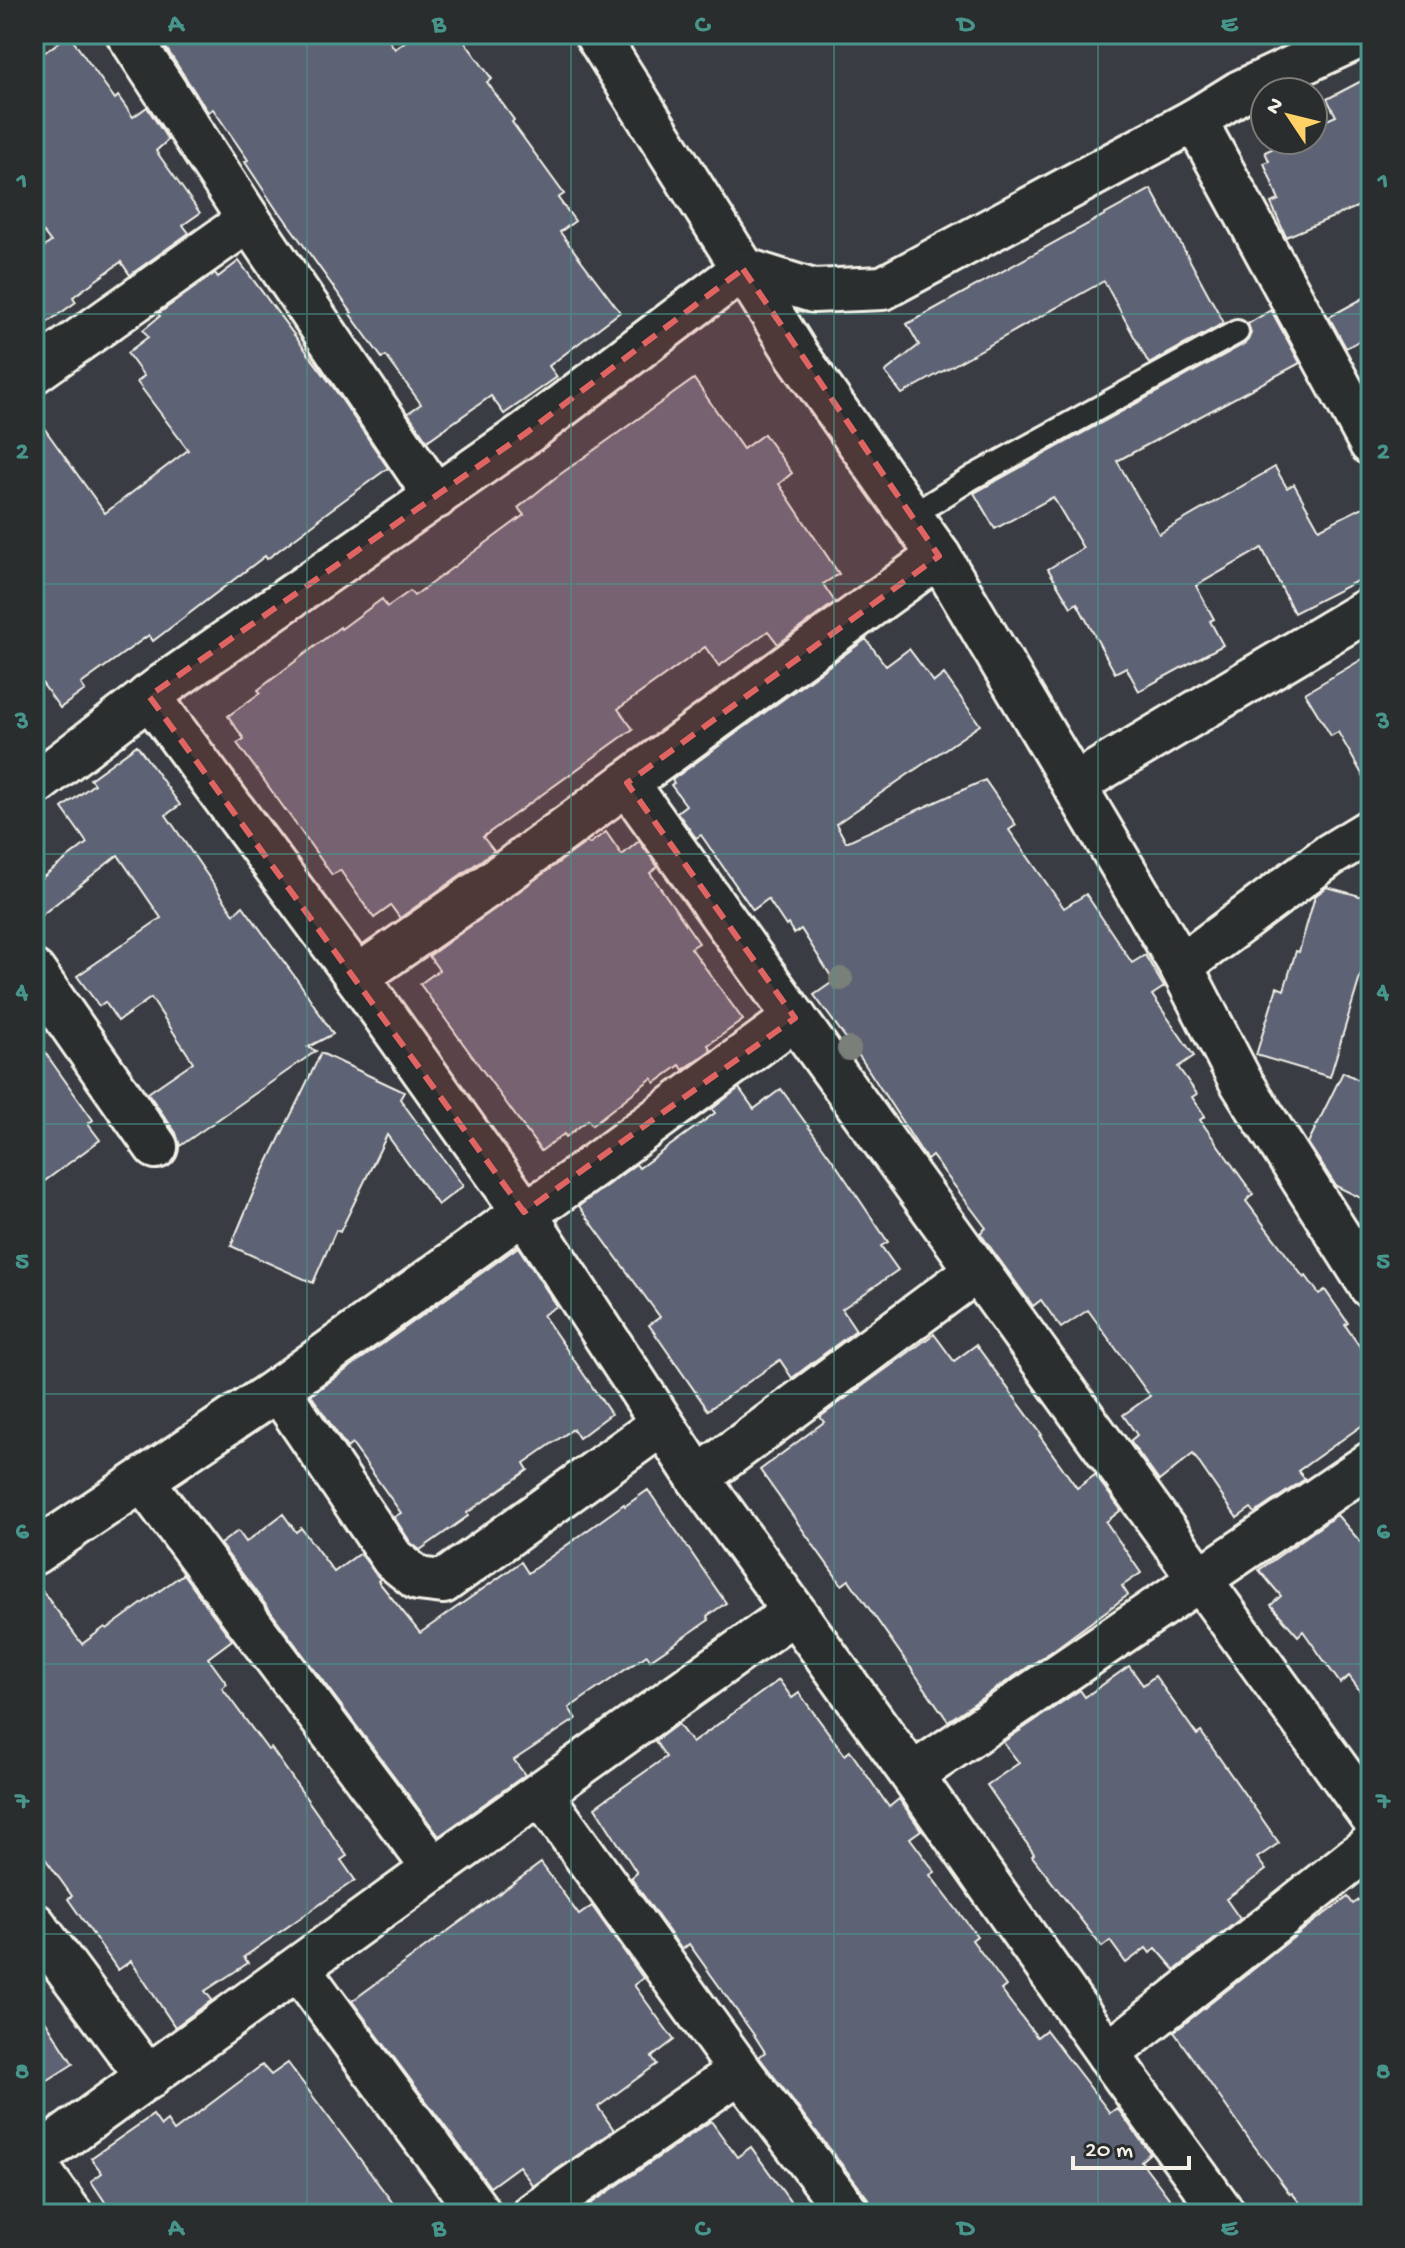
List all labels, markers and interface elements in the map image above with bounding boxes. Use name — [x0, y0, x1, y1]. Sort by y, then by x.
text: A — [167, 11, 185, 42]
text: B — [431, 11, 447, 42]
text: C — [695, 11, 712, 42]
text: D — [956, 11, 976, 42]
text: E — [1221, 11, 1239, 42]
north arrow — [1249, 76, 1329, 156]
text: N — [1261, 93, 1291, 120]
text: 1 — [16, 168, 27, 199]
text: 1 — [1377, 168, 1388, 199]
text: 2 — [16, 438, 29, 469]
text: 2 — [1377, 438, 1390, 469]
text: 3 — [14, 708, 29, 739]
text: 3 — [1375, 708, 1390, 739]
text: 4 — [15, 978, 29, 1009]
text: 4 — [1376, 978, 1390, 1009]
text: 5 — [15, 1248, 29, 1279]
text: 5 — [1376, 1248, 1390, 1279]
text: 6 — [15, 1518, 29, 1549]
text: 6 — [1376, 1518, 1390, 1549]
text: 7 — [13, 1788, 30, 1819]
text: 7 — [1374, 1788, 1391, 1819]
text: 8 — [15, 2058, 29, 2089]
text: 8 — [1376, 2058, 1390, 2089]
scale bar — [1073, 2120, 1189, 2170]
text: 20 m — [1085, 2137, 1133, 2166]
text: A — [167, 2215, 185, 2246]
text: B — [431, 2215, 447, 2246]
text: C — [695, 2215, 712, 2246]
text: D — [956, 2215, 976, 2246]
text: E — [1221, 2215, 1239, 2246]

